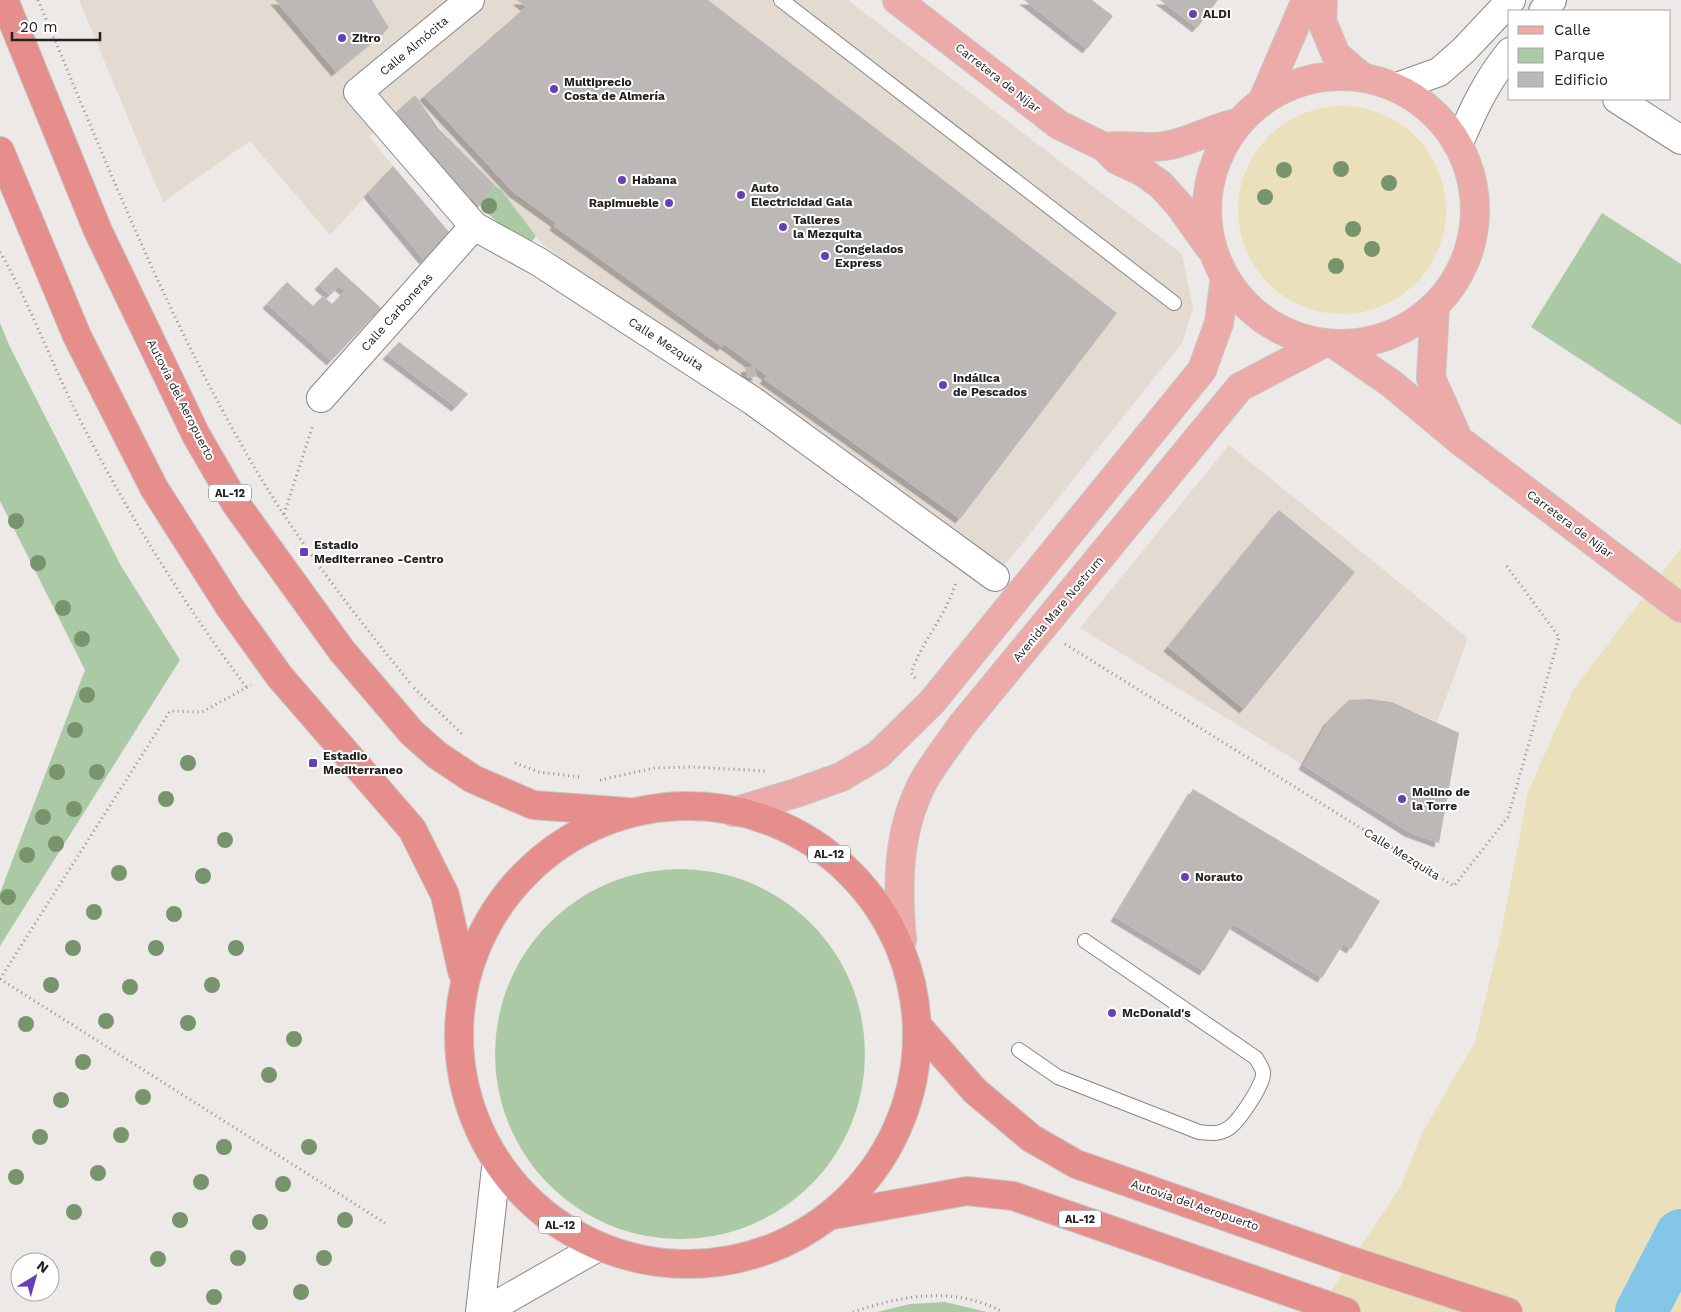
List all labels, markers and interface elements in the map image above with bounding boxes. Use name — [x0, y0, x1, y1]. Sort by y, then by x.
place label: ALDI — [1203, 7, 1231, 21]
marker: ALDI — [1187, 8, 1199, 20]
scale bar — [12, 10, 100, 42]
legend — [1508, 10, 1671, 100]
street label: Calle Almócita — [377, 13, 451, 79]
text: 20 m — [20, 18, 58, 36]
text: Calle — [1554, 21, 1591, 39]
place label: Zitro — [352, 31, 381, 45]
marker: Zitro — [336, 32, 348, 44]
street label: Carretera de Níjar — [953, 40, 1043, 116]
text: Parque — [1554, 46, 1605, 64]
text: Edificio — [1554, 71, 1608, 89]
place label: Multiprecio Costa de Almería — [564, 75, 665, 103]
marker: Multiprecio Costa de Almería — [548, 83, 560, 95]
place label: Habana — [632, 173, 677, 187]
marker: Habana — [616, 174, 628, 186]
place label: Auto Electricidad Gala — [751, 181, 852, 209]
marker: Auto Electricidad Gala — [735, 189, 747, 201]
place label: Rapimueble — [589, 196, 659, 210]
marker: Rapimueble — [663, 197, 675, 209]
place label: Talleres la Mezquita — [793, 213, 862, 241]
marker: Talleres la Mezquita — [777, 221, 789, 233]
place label: Congelados Express — [835, 242, 904, 270]
marker: Congelados Express — [819, 250, 831, 262]
street label: Calle Carboneras — [358, 270, 436, 354]
street label: Calle Mezquita — [626, 315, 706, 374]
street label: Autovía del Aeropuerto — [144, 337, 218, 463]
place label: Indálica de Pescados — [953, 371, 1027, 399]
marker: Indálica de Pescados — [937, 379, 949, 391]
road number: AL-12 — [209, 484, 251, 502]
street label: Carretera de Níjar — [1524, 487, 1616, 561]
place label: Estadio Mediterraneo -Centro — [314, 538, 444, 566]
marker: Estadio Mediterraneo -Centro — [298, 546, 310, 558]
street label: Avenida Mare Nostrum — [1010, 554, 1106, 664]
place label: Estadio Mediterraneo — [323, 749, 403, 777]
marker: Estadio Mediterraneo — [307, 757, 319, 769]
place label: Molino de la Torre — [1412, 785, 1470, 813]
marker: Molino de la Torre — [1396, 793, 1408, 805]
street label: Calle Mezquita — [1362, 825, 1443, 883]
road number: AL-12 — [808, 846, 850, 862]
place label: Norauto — [1195, 870, 1243, 884]
marker: Norauto — [1179, 871, 1191, 883]
place label: McDonald's — [1122, 1006, 1191, 1020]
marker: McDonald's — [1106, 1007, 1118, 1019]
street label: Autovía del Aeropuerto — [1129, 1177, 1261, 1233]
road number: AL-12 — [1059, 1210, 1101, 1228]
road number: AL-12 — [539, 1216, 581, 1234]
north arrow — [10, 1252, 60, 1302]
text: N — [34, 1257, 52, 1276]

